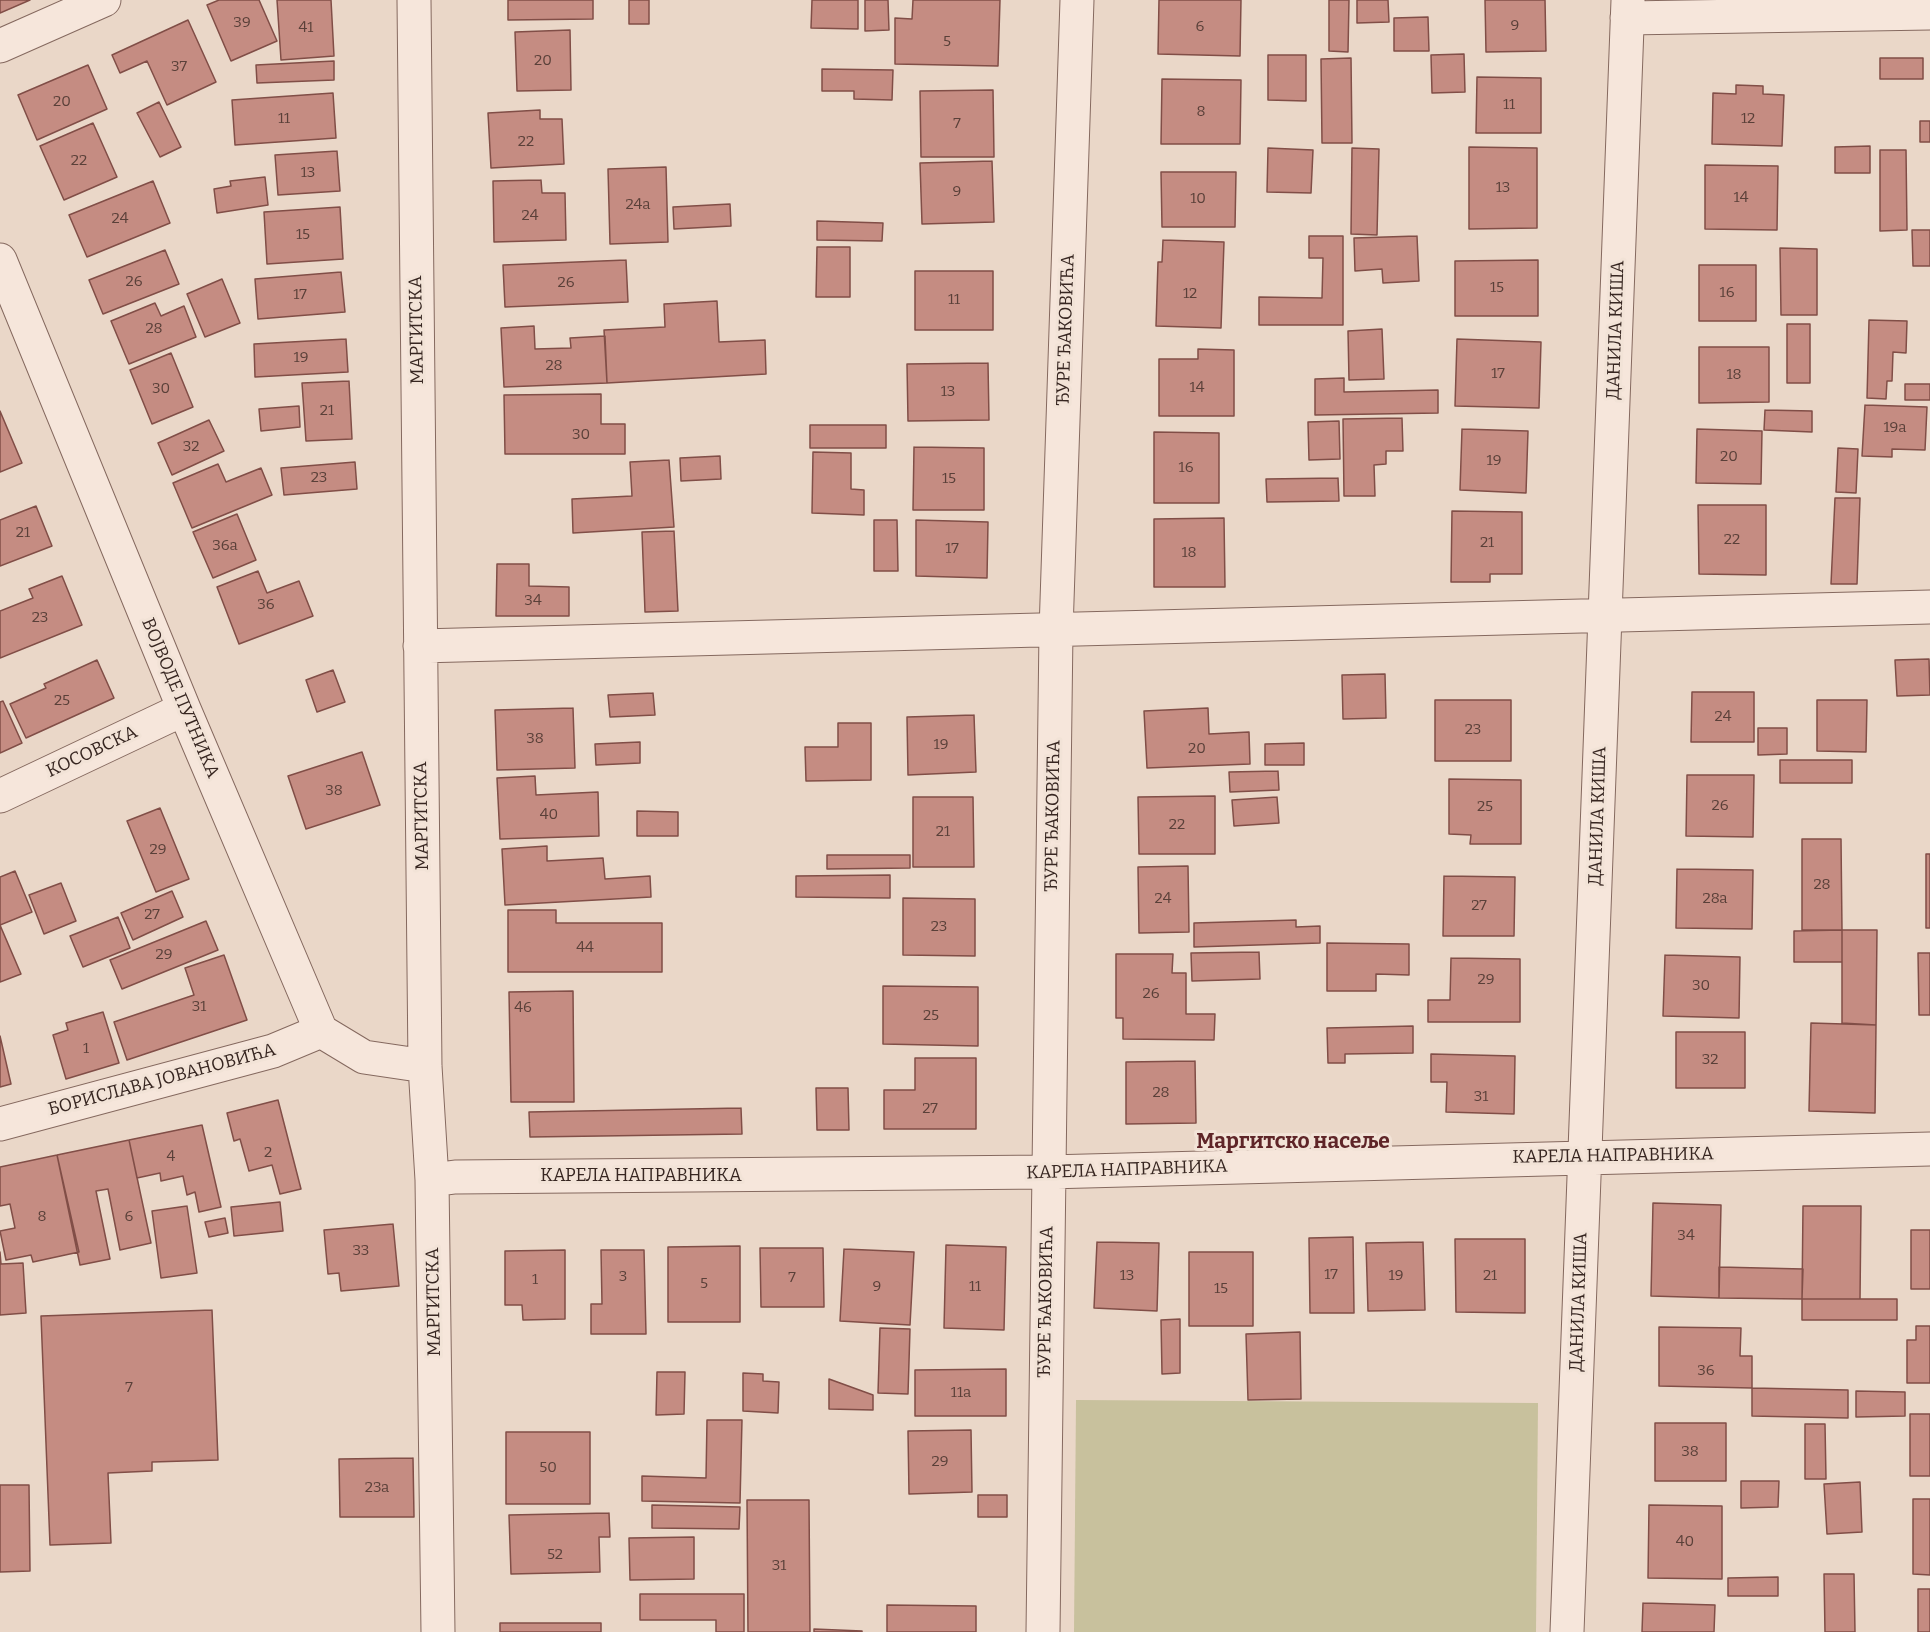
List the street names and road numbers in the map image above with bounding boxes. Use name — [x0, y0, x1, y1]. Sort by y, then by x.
street label: ЂУРЕ ЂАКОВИЋА — [1053, 254, 1079, 406]
street label: ДАНИЛА КИША — [1603, 260, 1629, 400]
street label: МАРГИТСКА — [405, 276, 429, 384]
street label: ВОЈВОДЕ ПУТНИКА — [137, 615, 223, 781]
street label: КОСОВСКА — [43, 722, 141, 782]
street label: ЂУРЕ ЂАКОВИЋА — [1041, 740, 1065, 892]
street label: ДАНИЛА КИША — [1585, 746, 1611, 886]
street label: МАРГИТСКА — [410, 762, 434, 870]
street label: БОРИСЛАВА ЈОВАНОВИЋА — [46, 1039, 278, 1121]
street label: КАРЕЛА НАПРАВНИКА — [1512, 1143, 1714, 1169]
street label: КАРЕЛА НАПРАВНИКА — [1026, 1156, 1228, 1184]
street label: КАРЕЛА НАПРАВНИКА — [540, 1165, 742, 1187]
street label: ЂУРЕ ЂАКОВИЋА — [1034, 1226, 1058, 1378]
street label: ДАНИЛА КИША — [1566, 1232, 1592, 1372]
street label: МАРГИТСКА — [422, 1248, 446, 1356]

